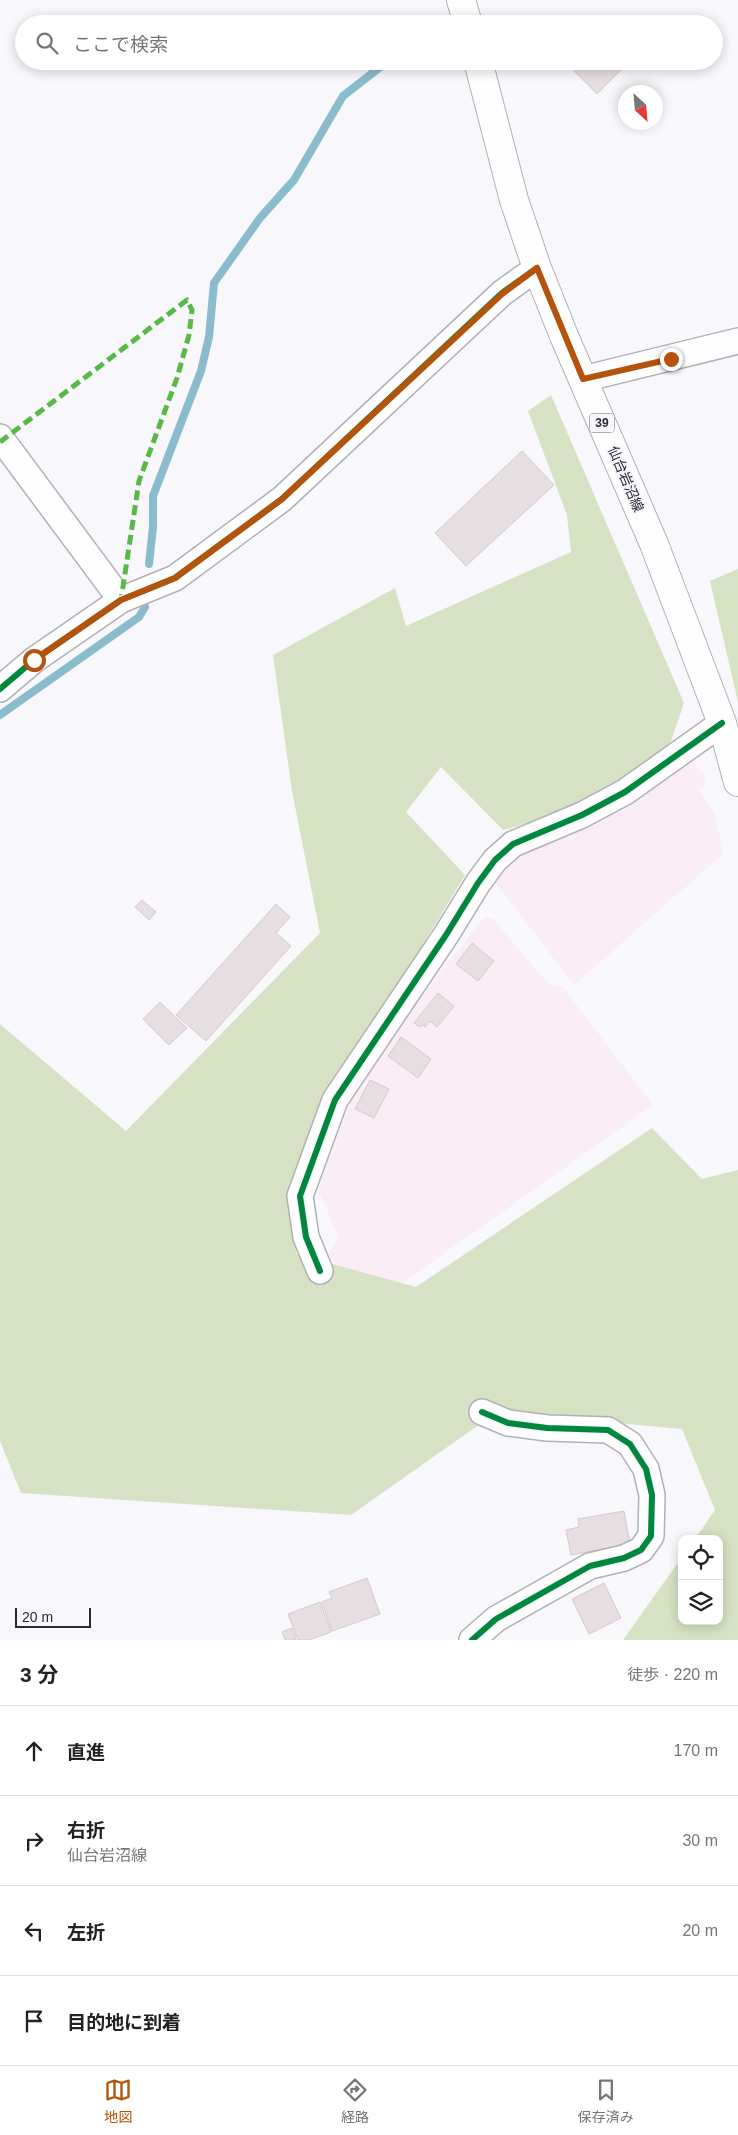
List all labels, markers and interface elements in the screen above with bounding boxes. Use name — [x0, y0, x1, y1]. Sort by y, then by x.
search box — [15, 15, 723, 70]
icon: search — [33, 29, 61, 57]
text: ここで検索 — [73, 34, 168, 55]
north arrow — [618, 85, 663, 130]
route end — [660, 348, 683, 371]
road number: 39 — [590, 413, 614, 432]
street label: 仙台岩沼線 — [605, 444, 647, 514]
route start — [23, 649, 46, 672]
map controls — [678, 1535, 723, 1625]
button: locate — [678, 1535, 723, 1580]
button: layers — [678, 1580, 723, 1625]
scale bar — [15, 1605, 91, 1628]
text: 20 m — [22, 1609, 53, 1625]
text: 3 分 — [20, 1663, 59, 1686]
text: 徒歩 · 220 m — [627, 1666, 718, 1683]
icon: ahead — [20, 1737, 48, 1765]
text: 直進 — [67, 1742, 105, 1763]
text: 170 m — [674, 1742, 718, 1759]
text: 右折 — [67, 1820, 105, 1841]
icon: right — [20, 1827, 48, 1855]
text: 30 m — [682, 1832, 718, 1849]
text: 仙台岩沼線 — [67, 1847, 147, 1864]
icon: left — [20, 1917, 48, 1945]
text: 左折 — [67, 1922, 105, 1943]
text: 20 m — [682, 1922, 718, 1939]
icon: arrive — [20, 2007, 48, 2035]
text: 目的地に到着 — [67, 2012, 181, 2033]
tab: 地図 — [104, 2076, 132, 2126]
tab: 経路 — [341, 2076, 369, 2126]
tab: 保存済み — [578, 2076, 634, 2126]

